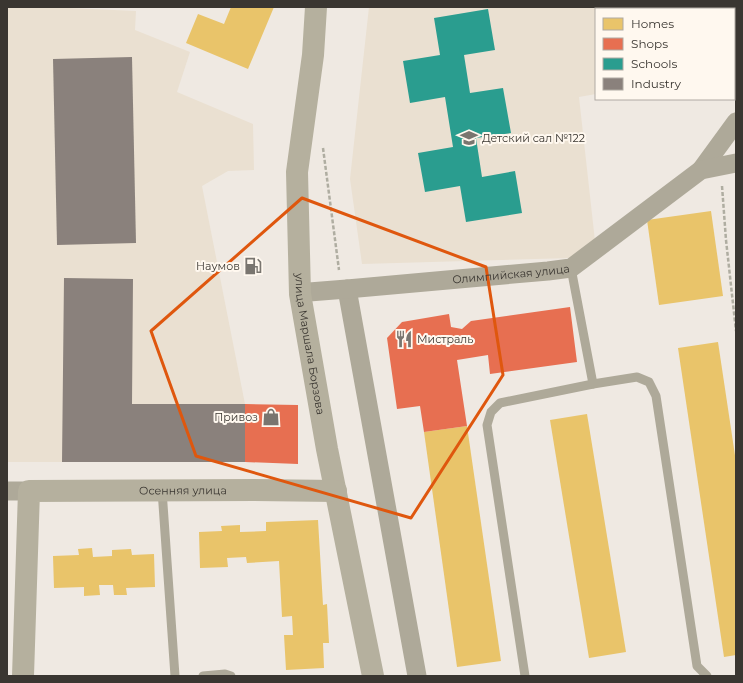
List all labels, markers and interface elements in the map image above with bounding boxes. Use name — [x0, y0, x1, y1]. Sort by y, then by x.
legend — [595, 8, 735, 100]
text: Homes — [631, 16, 674, 31]
text: Shops — [631, 36, 668, 51]
text: Schools — [631, 56, 677, 71]
text: Industry — [631, 76, 681, 91]
school or university icon: Детский сал №122 — [459, 128, 479, 148]
place label: Детский сал №122 — [482, 131, 585, 145]
fuel station icon: Наумов — [243, 256, 263, 276]
place label: Наумов — [196, 259, 240, 273]
street label: Олимпийская улица — [452, 261, 571, 287]
street label: улица Маршала Борзова — [292, 272, 328, 416]
restaurant icon: Мистраль — [394, 329, 414, 349]
place label: Мистраль — [417, 332, 474, 346]
shop icon: Привоз — [261, 407, 281, 427]
place label: Привоз — [214, 410, 258, 424]
street label: Осенняя улица — [139, 483, 227, 498]

